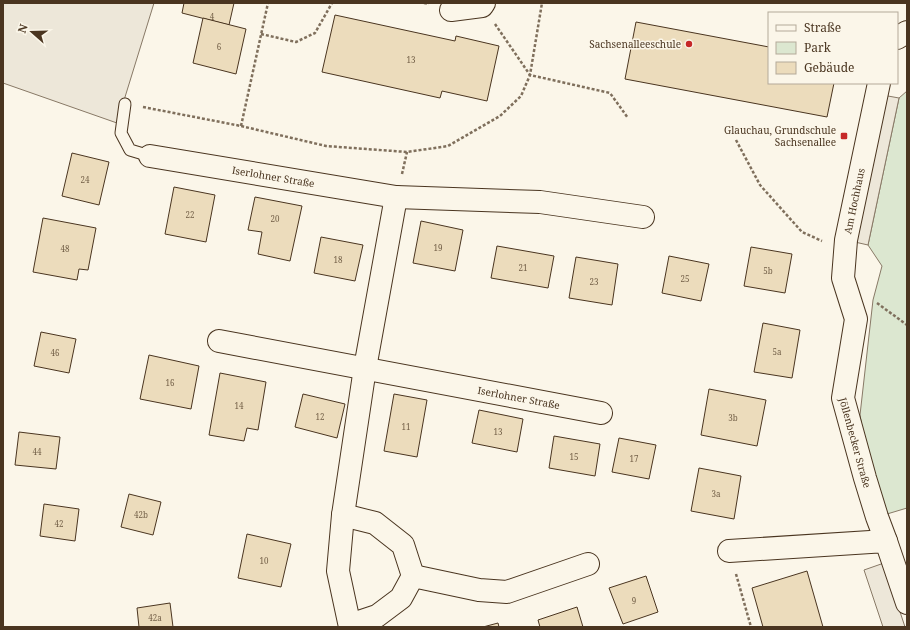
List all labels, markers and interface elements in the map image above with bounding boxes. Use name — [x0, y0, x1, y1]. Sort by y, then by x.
house number: 4 — [210, 11, 215, 22]
north arrow — [12, 12, 52, 52]
legend — [768, 12, 898, 84]
text: Straße — [804, 19, 841, 36]
text: N — [14, 21, 31, 35]
place label: Sachsenalleeschule — [589, 37, 681, 51]
marker: Sachsenalleeschule — [684, 39, 694, 49]
text: Park — [804, 39, 832, 56]
house number: 6 — [217, 41, 222, 52]
house number: 13 — [407, 54, 416, 65]
text: Gebäude — [804, 59, 855, 76]
place label: Glauchau, Grundschule Sachsenallee — [724, 123, 836, 149]
marker: Glauchau, Grundschule Sachsenallee — [839, 131, 849, 141]
street label: Iserlohner Straße — [231, 163, 316, 190]
street label: Am Hochhaus — [840, 166, 868, 235]
house number: 24 — [81, 174, 90, 185]
house number: 22 — [186, 209, 194, 220]
house number: 20 — [271, 213, 280, 224]
house number: 19 — [434, 242, 442, 253]
house number: 48 — [61, 243, 70, 254]
house number: 18 — [334, 254, 343, 265]
house number: 21 — [519, 262, 527, 273]
house number: 5b — [763, 265, 773, 276]
house number: 25 — [681, 273, 689, 284]
house number: 23 — [590, 276, 599, 287]
house number: 5a — [773, 346, 782, 357]
house number: 46 — [51, 347, 60, 358]
house number: 16 — [166, 377, 175, 388]
street label: Iserlohner Straße — [476, 383, 561, 412]
street label: Jöllenbecker Straße — [836, 395, 875, 490]
house number: 14 — [235, 400, 244, 411]
house number: 12 — [316, 411, 324, 422]
house number: 3b — [728, 412, 738, 423]
house number: 11 — [402, 421, 410, 432]
house number: 13 — [494, 426, 503, 437]
house number: 44 — [33, 446, 42, 457]
house number: 15 — [570, 451, 578, 462]
house number: 17 — [630, 453, 639, 464]
house number: 3a — [712, 488, 721, 499]
house number: 42b — [134, 509, 148, 520]
house number: 42 — [55, 518, 63, 529]
house number: 10 — [260, 555, 269, 566]
house number: 9 — [632, 595, 636, 606]
house number: 42a — [148, 612, 162, 623]

